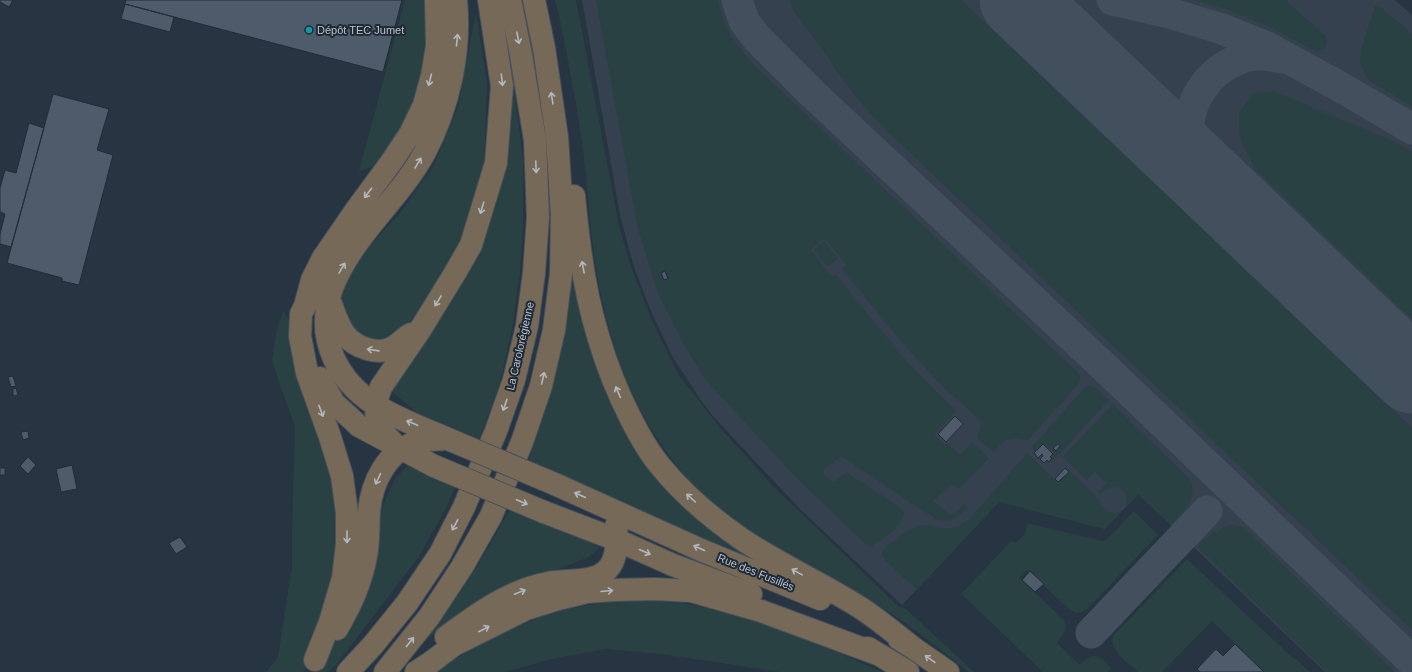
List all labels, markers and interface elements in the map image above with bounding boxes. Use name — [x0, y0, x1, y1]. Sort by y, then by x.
place label: Dépôt TEC Jumet — [317, 24, 404, 36]
marker: Dépôt TEC Jumet — [304, 25, 314, 35]
one-way arrow — [514, 31, 522, 44]
one-way arrow — [453, 34, 460, 47]
one-way arrow — [498, 73, 505, 86]
one-way arrow — [426, 74, 434, 87]
one-way arrow — [548, 92, 556, 105]
one-way arrow — [415, 157, 423, 169]
one-way arrow — [532, 160, 540, 173]
one-way arrow — [364, 187, 373, 198]
one-way arrow — [478, 201, 485, 214]
one-way arrow — [578, 261, 586, 274]
one-way arrow — [338, 262, 346, 274]
one-way arrow — [433, 295, 441, 307]
street label: La Carolorégienne — [504, 301, 536, 391]
one-way arrow — [367, 346, 380, 354]
one-way arrow — [540, 372, 548, 385]
one-way arrow — [614, 386, 621, 398]
one-way arrow — [501, 399, 509, 411]
one-way arrow — [318, 404, 325, 417]
one-way arrow — [407, 419, 419, 427]
one-way arrow — [374, 472, 381, 484]
one-way arrow — [575, 491, 587, 498]
one-way arrow — [686, 493, 696, 503]
one-way arrow — [515, 499, 527, 507]
one-way arrow — [451, 519, 458, 531]
one-way arrow — [343, 530, 351, 543]
one-way arrow — [693, 544, 705, 551]
one-way arrow — [639, 549, 651, 557]
street label: Rue des Fusillés — [716, 551, 796, 593]
one-way arrow — [791, 568, 803, 575]
one-way arrow — [601, 587, 614, 594]
one-way arrow — [514, 588, 526, 595]
one-way arrow — [478, 625, 490, 632]
one-way arrow — [405, 636, 414, 647]
one-way arrow — [925, 655, 936, 663]

